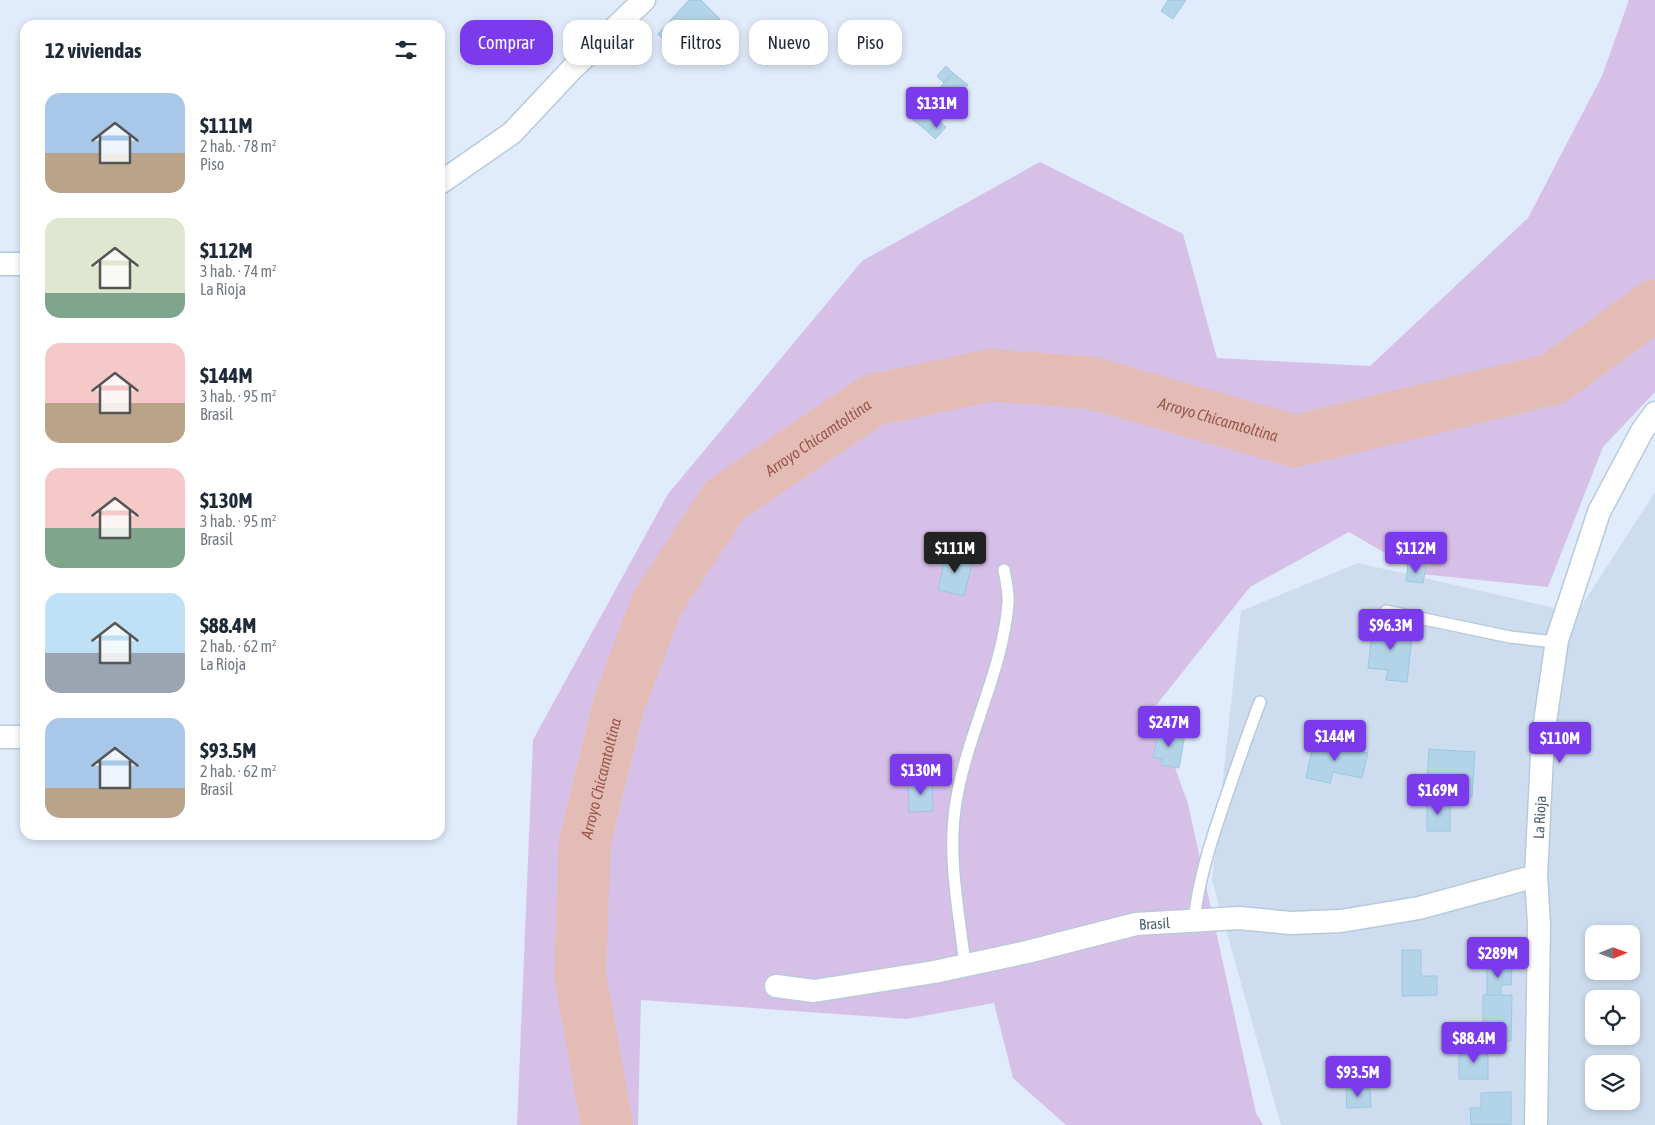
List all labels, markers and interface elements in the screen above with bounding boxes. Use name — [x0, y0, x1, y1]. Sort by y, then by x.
chip: Comprar — [460, 20, 553, 65]
chip: Alquilar — [563, 20, 652, 65]
chip: Filtros — [662, 20, 739, 65]
chip: Nuevo — [749, 20, 828, 65]
chip: Piso — [838, 20, 902, 65]
icon: filters — [392, 36, 420, 64]
text: 12 viviendas — [45, 38, 141, 62]
pin: $131M — [902, 86, 972, 129]
text: $131M — [917, 94, 957, 112]
icon: home — [85, 113, 145, 173]
text: $111M — [200, 113, 253, 137]
text: 2 hab. · 78 m² — [200, 137, 276, 155]
text: Piso — [200, 155, 224, 173]
icon: home — [85, 238, 145, 298]
text: $112M — [200, 238, 253, 262]
text: 3 hab. · 74 m² — [200, 262, 276, 280]
text: La Rioja — [200, 280, 246, 298]
icon: home — [85, 363, 145, 423]
text: $144M — [200, 363, 253, 387]
text: 3 hab. · 95 m² — [200, 387, 276, 405]
water label: Arroyo Chicamtoltina — [1156, 393, 1281, 445]
water label: Arroyo Chicamtoltina — [761, 395, 875, 480]
text: Brasil — [200, 405, 233, 423]
icon: home — [85, 488, 145, 548]
text: $130M — [200, 488, 253, 512]
text: 3 hab. · 95 m² — [200, 512, 276, 530]
text: Brasil — [200, 530, 233, 548]
pin: $111M — [920, 532, 990, 574]
pin: $112M — [1381, 532, 1451, 574]
text: $111M — [935, 539, 975, 557]
text: $112M — [1396, 539, 1436, 557]
pin: $96.3M — [1350, 608, 1432, 651]
icon: home — [85, 613, 145, 673]
text: $88.4M — [200, 613, 256, 637]
text: $96.3M — [1370, 616, 1412, 634]
text: 2 hab. · 62 m² — [200, 637, 276, 655]
text: La Rioja — [200, 655, 246, 673]
pin: $247M — [1134, 706, 1204, 748]
text: $247M — [1149, 713, 1189, 731]
water label: Arroyo Chicamtoltina — [577, 716, 624, 842]
pin: $144M — [1300, 720, 1370, 762]
pin: $110M — [1525, 722, 1595, 764]
text: $144M — [1315, 727, 1355, 745]
text: $110M — [1540, 729, 1580, 747]
icon: home — [85, 738, 145, 798]
text: $93.5M — [200, 738, 256, 762]
pin: $130M — [886, 754, 956, 796]
text: $130M — [901, 761, 941, 779]
text: 2 hab. · 62 m² — [200, 762, 276, 780]
pin: $169M — [1403, 774, 1473, 816]
text: Brasil — [200, 780, 233, 798]
text: $169M — [1418, 781, 1458, 799]
street label: La Rioja — [1529, 795, 1549, 839]
street label: Brasil — [1139, 914, 1170, 932]
north arrow — [1585, 925, 1640, 980]
map controls — [1585, 925, 1640, 1110]
pin: $289M — [1463, 936, 1533, 979]
text: $289M — [1478, 944, 1518, 962]
button: locate — [1585, 990, 1640, 1045]
pin: $88.4M — [1433, 1022, 1515, 1064]
text: $88.4M — [1453, 1029, 1495, 1047]
button: layers — [1585, 1055, 1640, 1110]
pin: $93.5M — [1317, 1056, 1399, 1098]
text: $93.5M — [1337, 1063, 1379, 1081]

